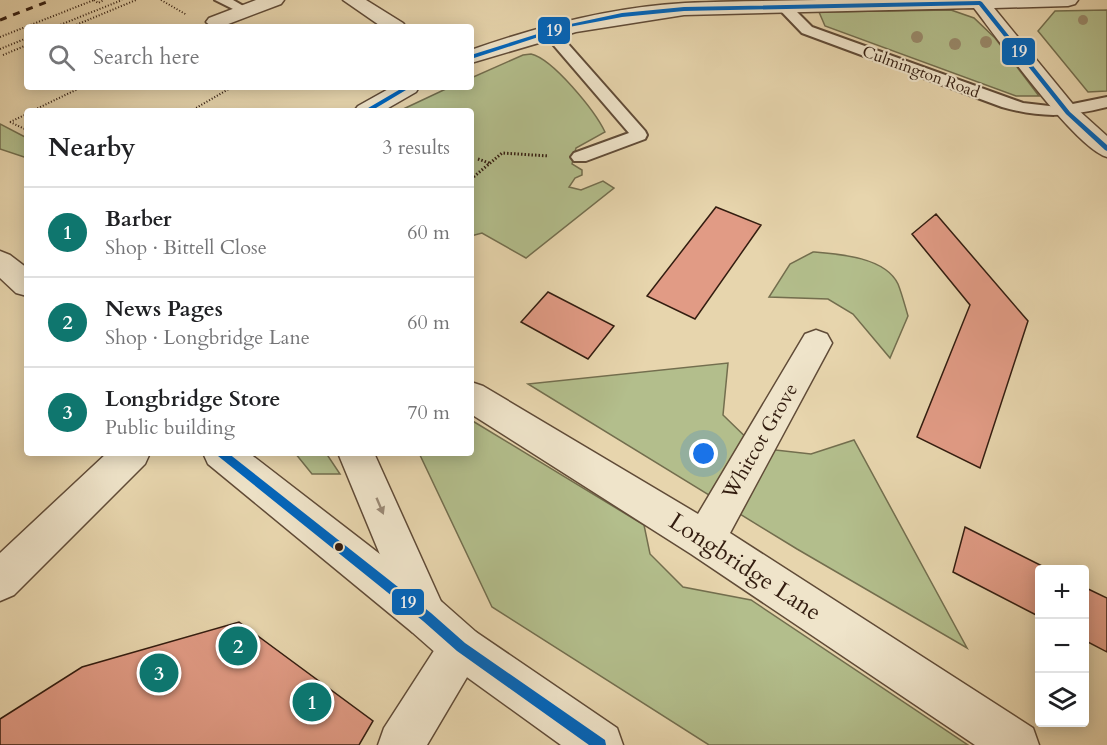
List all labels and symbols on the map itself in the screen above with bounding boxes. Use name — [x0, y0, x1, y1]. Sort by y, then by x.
line badge: 19 — [537, 16, 571, 45]
text: 19 — [546, 20, 562, 42]
line badge: 19 — [1001, 37, 1036, 66]
street label: Culmington Road — [859, 41, 983, 104]
text: 19 — [1011, 41, 1027, 63]
street label: Whitcot Grove — [715, 378, 804, 505]
your location — [689, 439, 718, 468]
one-way arrow — [375, 498, 385, 516]
street label: Longbridge Lane — [662, 505, 828, 629]
unlabelled marker — [333, 541, 345, 553]
line badge: 19 — [391, 588, 425, 616]
text: 19 — [400, 592, 416, 614]
pin: 2 — [218, 624, 258, 668]
pin: 3 — [140, 650, 178, 696]
pin: 1 — [292, 680, 332, 724]

